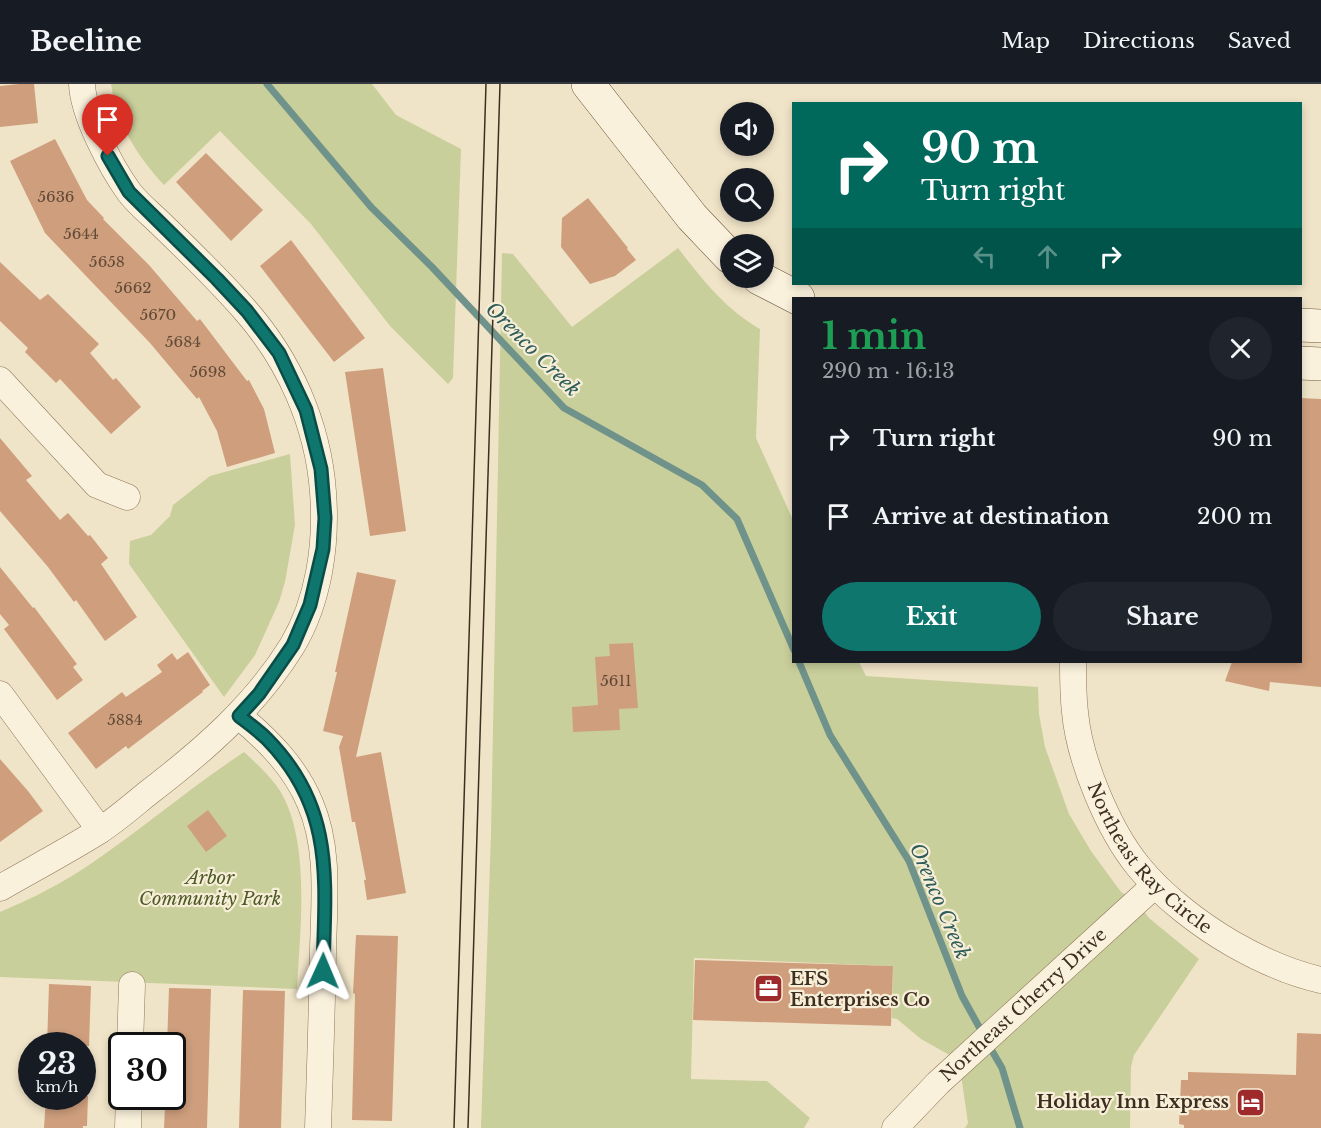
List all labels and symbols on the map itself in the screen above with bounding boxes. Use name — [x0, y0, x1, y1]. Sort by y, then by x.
pin — [82, 94, 133, 156]
house number: 5636 — [37, 187, 75, 206]
house number: 5644 — [63, 224, 99, 243]
house number: 5658 — [89, 252, 125, 271]
house number: 5662 — [114, 278, 152, 297]
water label: Orenco Creek — [481, 297, 585, 401]
house number: 5670 — [140, 305, 176, 324]
house number: 5684 — [165, 332, 201, 351]
house number: 5698 — [190, 362, 226, 381]
house number: 5611 — [600, 671, 632, 690]
house number: 5884 — [107, 710, 143, 729]
street label: Northeast Ray Circle — [1083, 779, 1216, 938]
water label: Orenco Creek — [905, 839, 975, 963]
park label: Arbor Community Park — [139, 867, 281, 910]
street label: Northeast Cherry Drive — [936, 923, 1111, 1086]
position arrow — [291, 939, 355, 1003]
place label: EFS Enterprises Co — [790, 968, 930, 1011]
office icon: EFS Enterprises Co — [753, 973, 785, 1005]
speed limit sign: 30 — [108, 1032, 186, 1110]
hotel icon: Holiday Inn Express — [1234, 1086, 1266, 1118]
place label: Holiday Inn Express — [1037, 1091, 1229, 1113]

